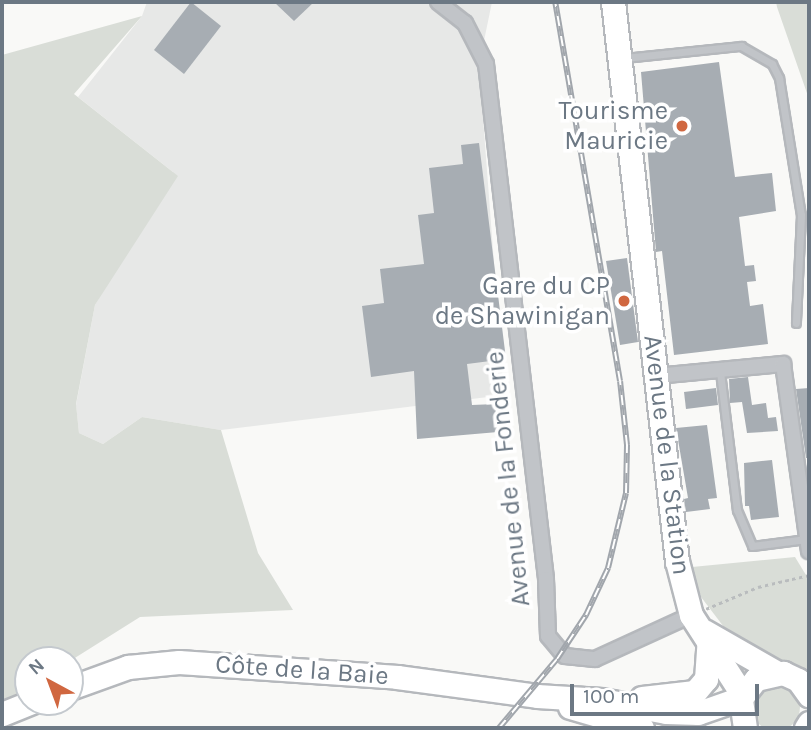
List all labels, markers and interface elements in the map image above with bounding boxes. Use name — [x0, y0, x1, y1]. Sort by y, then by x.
place label: Tourisme Mauricie — [559, 95, 668, 156]
marker: Tourisme Mauricie — [674, 118, 690, 134]
place label: Gare du CP de Shawinigan — [435, 270, 610, 332]
marker: Gare du CP de Shawinigan — [616, 293, 632, 309]
street label: Avenue de la Station — [637, 333, 697, 577]
street label: Avenue de la Fonderie — [479, 350, 537, 608]
north arrow — [14, 646, 84, 716]
street label: Côte de la Baie — [214, 648, 390, 692]
text: N — [24, 654, 49, 679]
scale bar — [573, 670, 762, 714]
text: 100 m — [583, 684, 640, 708]

